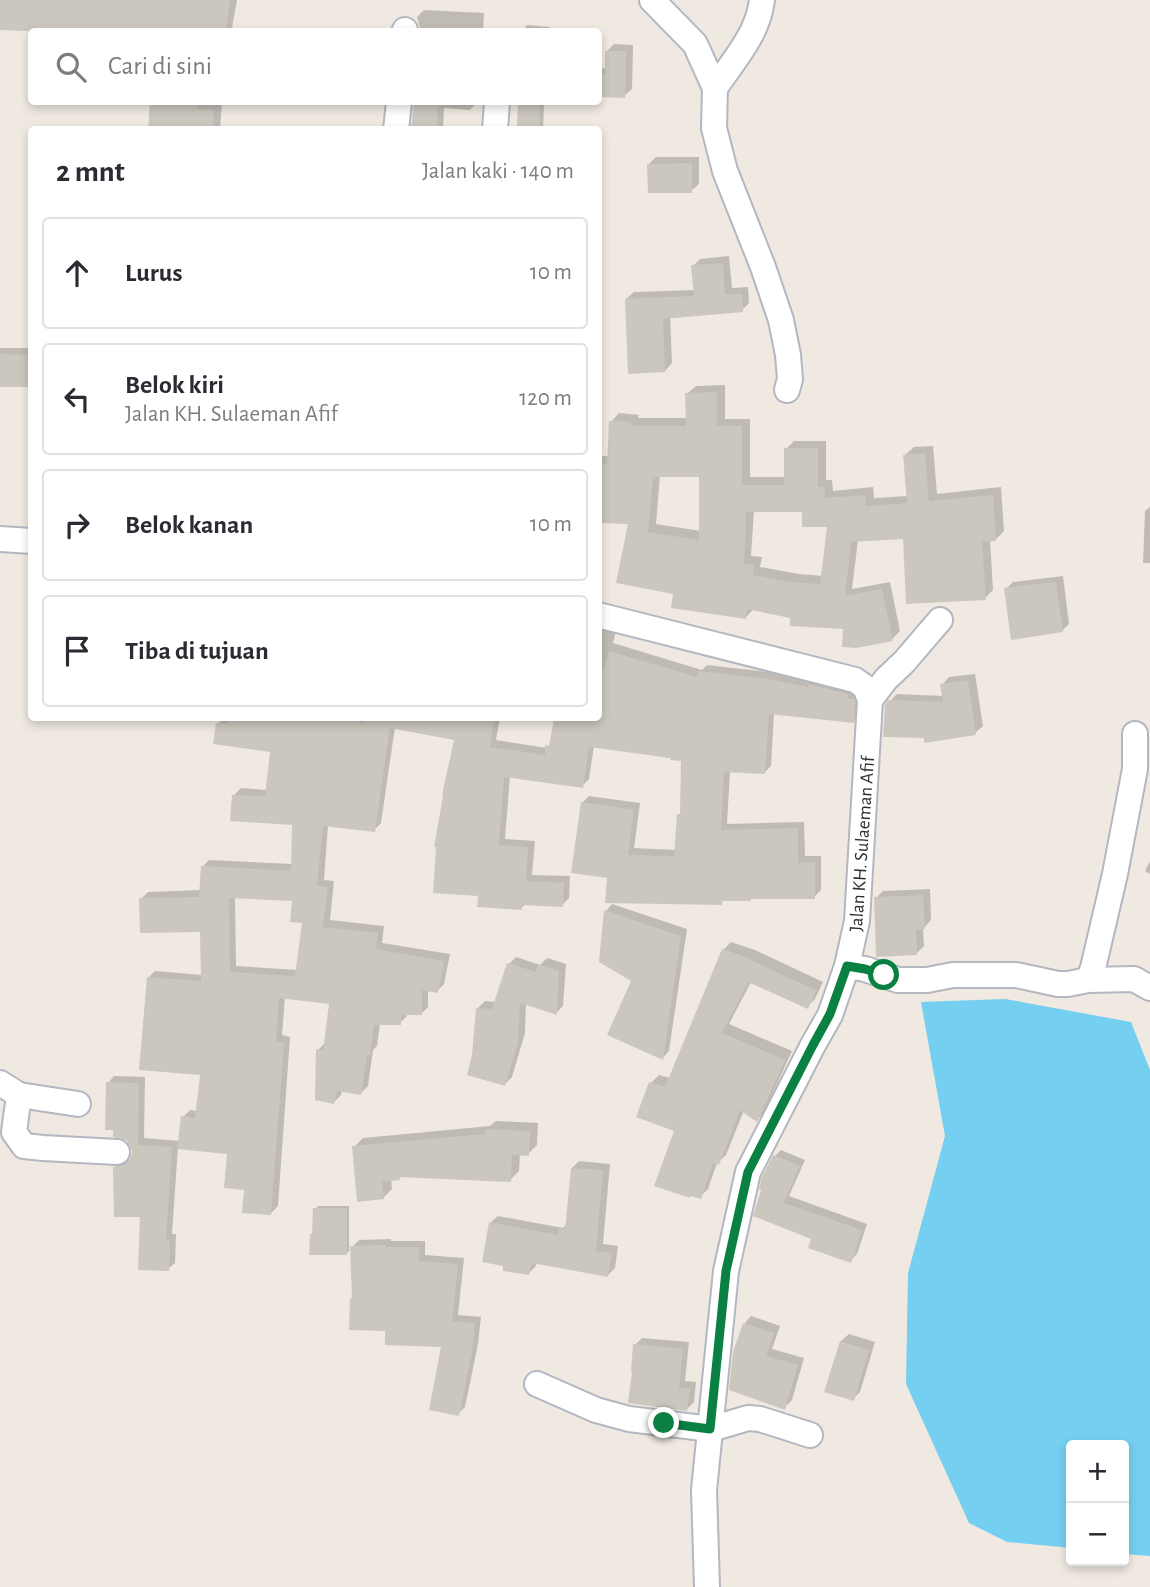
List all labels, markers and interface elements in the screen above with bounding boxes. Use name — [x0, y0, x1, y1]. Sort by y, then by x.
search box — [28, 28, 602, 105]
icon: search — [52, 48, 90, 86]
text: Cari di sini — [108, 53, 212, 79]
text: 2 mnt — [56, 157, 125, 187]
text: Jalan kaki · 140 m — [422, 160, 574, 183]
icon: ahead — [58, 254, 96, 292]
text: Lurus — [125, 260, 182, 286]
text: 10 m — [530, 261, 572, 284]
text: Belok kiri — [125, 372, 224, 398]
icon: left — [58, 380, 96, 418]
text: 120 m — [519, 387, 572, 410]
text: Jalan KH. Sulaeman Afif — [125, 403, 338, 426]
icon: right — [58, 506, 96, 544]
text: Belok kanan — [125, 512, 253, 538]
text: 10 m — [530, 513, 572, 536]
icon: arrive — [58, 632, 96, 670]
text: Tiba di tujuan — [125, 638, 269, 664]
street label: Jalan KH. Sulaeman Afif — [847, 755, 878, 932]
route start — [868, 959, 899, 990]
route end — [648, 1407, 679, 1438]
map controls — [1066, 1440, 1129, 1566]
button: + — [1066, 1440, 1129, 1503]
button: − — [1066, 1503, 1129, 1566]

